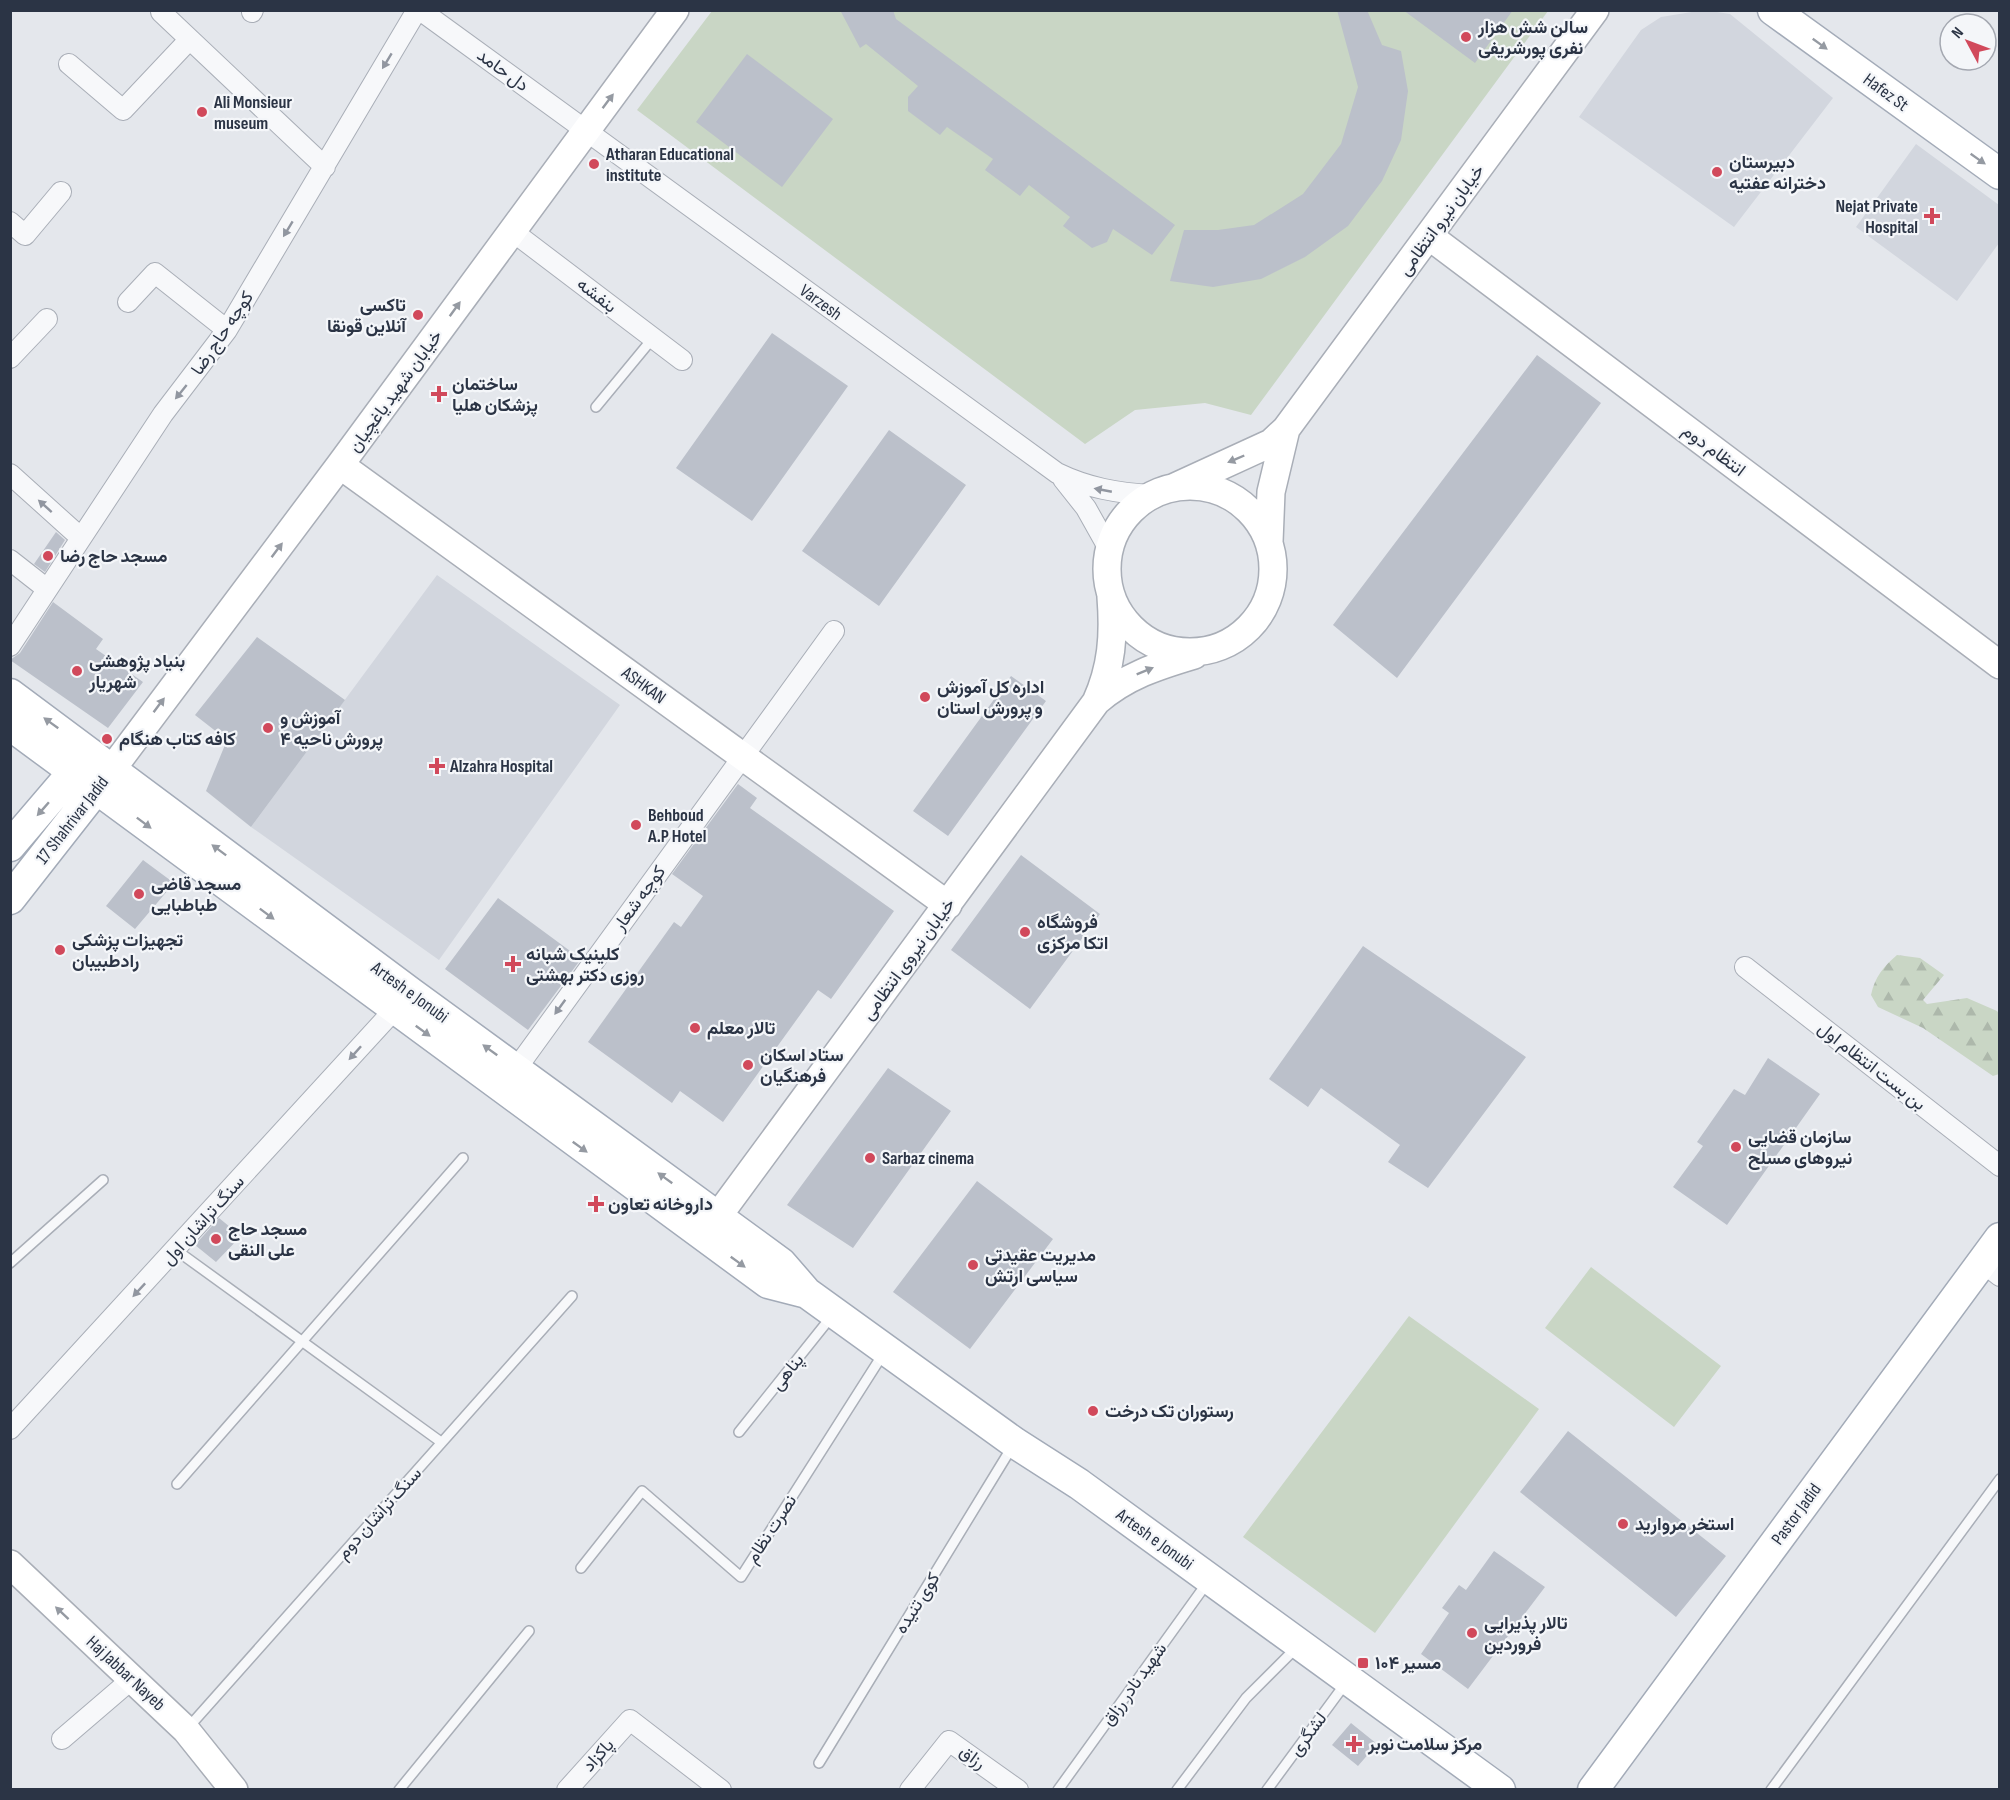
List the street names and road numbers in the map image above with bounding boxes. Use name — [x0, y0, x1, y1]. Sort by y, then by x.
street label: دل حامد — [473, 45, 533, 96]
street label: Hafez St — [1859, 69, 1913, 116]
street label: خیابان نیرو انتظامی — [1394, 161, 1489, 280]
street label: بنفشه — [573, 273, 621, 317]
street label: Varzesh — [795, 280, 846, 325]
street label: کوچه حاج رضا — [187, 287, 259, 380]
street label: خیابان شهید یاغچیان — [344, 326, 448, 457]
street label: انتظام دوم — [1677, 420, 1749, 482]
street label: ASHKAN — [617, 662, 670, 708]
street label: 17 Shahrivar Jadid — [32, 772, 113, 868]
street label: کوچه شعار — [608, 862, 671, 936]
street label: خیابان نیروی انتظامی — [857, 894, 960, 1024]
street label: Artesh e Jonubi — [366, 957, 452, 1027]
street label: بن بست انتظام اول — [1813, 1018, 1930, 1116]
street label: سنگ تراشان اول — [158, 1171, 249, 1269]
street label: پناهی — [766, 1350, 809, 1395]
street label: سنگ تراشان دوم — [333, 1463, 427, 1564]
street label: Pastor Jadid — [1767, 1480, 1826, 1549]
street label: نصرت نظام — [742, 1491, 802, 1568]
street label: Artesh e Jonubi — [1111, 1504, 1197, 1574]
street label: کوی تنیده — [890, 1569, 944, 1638]
street label: Haj Jabbar Nayeb — [82, 1632, 169, 1715]
street label: شهید نادر رزاق — [1097, 1639, 1171, 1730]
street label: لشگری — [1285, 1708, 1332, 1760]
street label: پاکزاد — [578, 1735, 619, 1777]
street label: رزاق — [955, 1741, 990, 1774]

